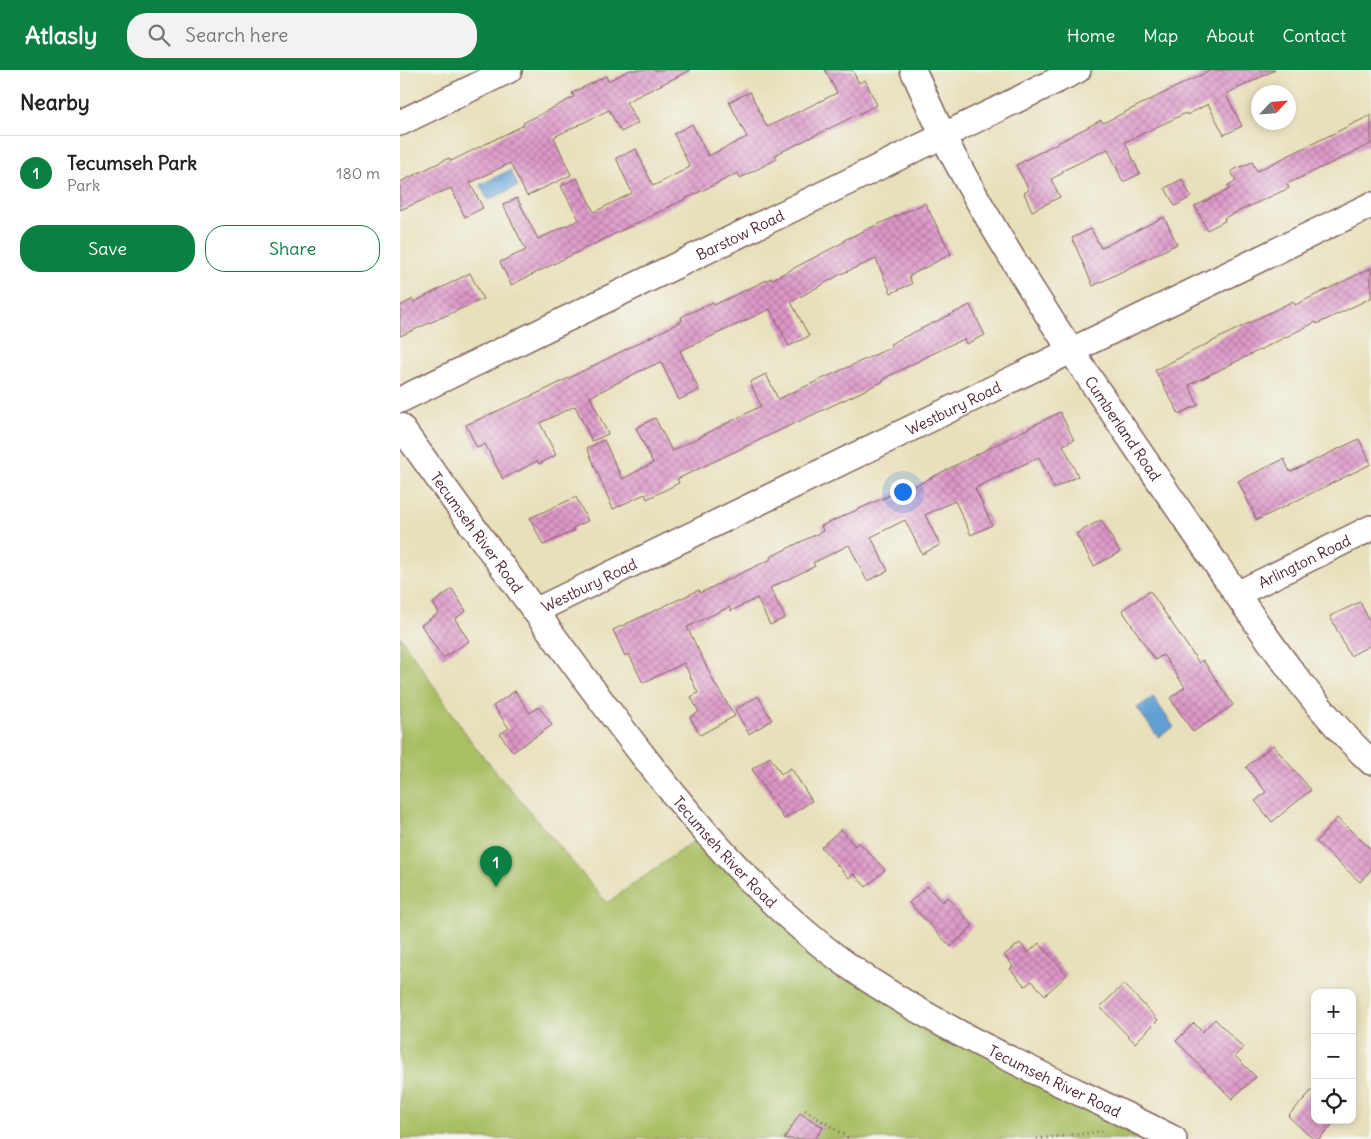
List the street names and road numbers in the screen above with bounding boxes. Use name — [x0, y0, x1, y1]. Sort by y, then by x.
street label: Barstow Road — [693, 205, 787, 264]
street label: Cumberland Road — [1081, 372, 1166, 484]
street label: Westbury Road — [903, 377, 1004, 439]
street label: Tecumseh River Road — [427, 468, 527, 596]
street label: Arlington Road — [1255, 530, 1354, 592]
street label: Westbury Road — [538, 554, 640, 616]
street label: Tecumseh River Road — [669, 792, 781, 912]
street label: Tecumseh River Road — [986, 1040, 1124, 1121]

